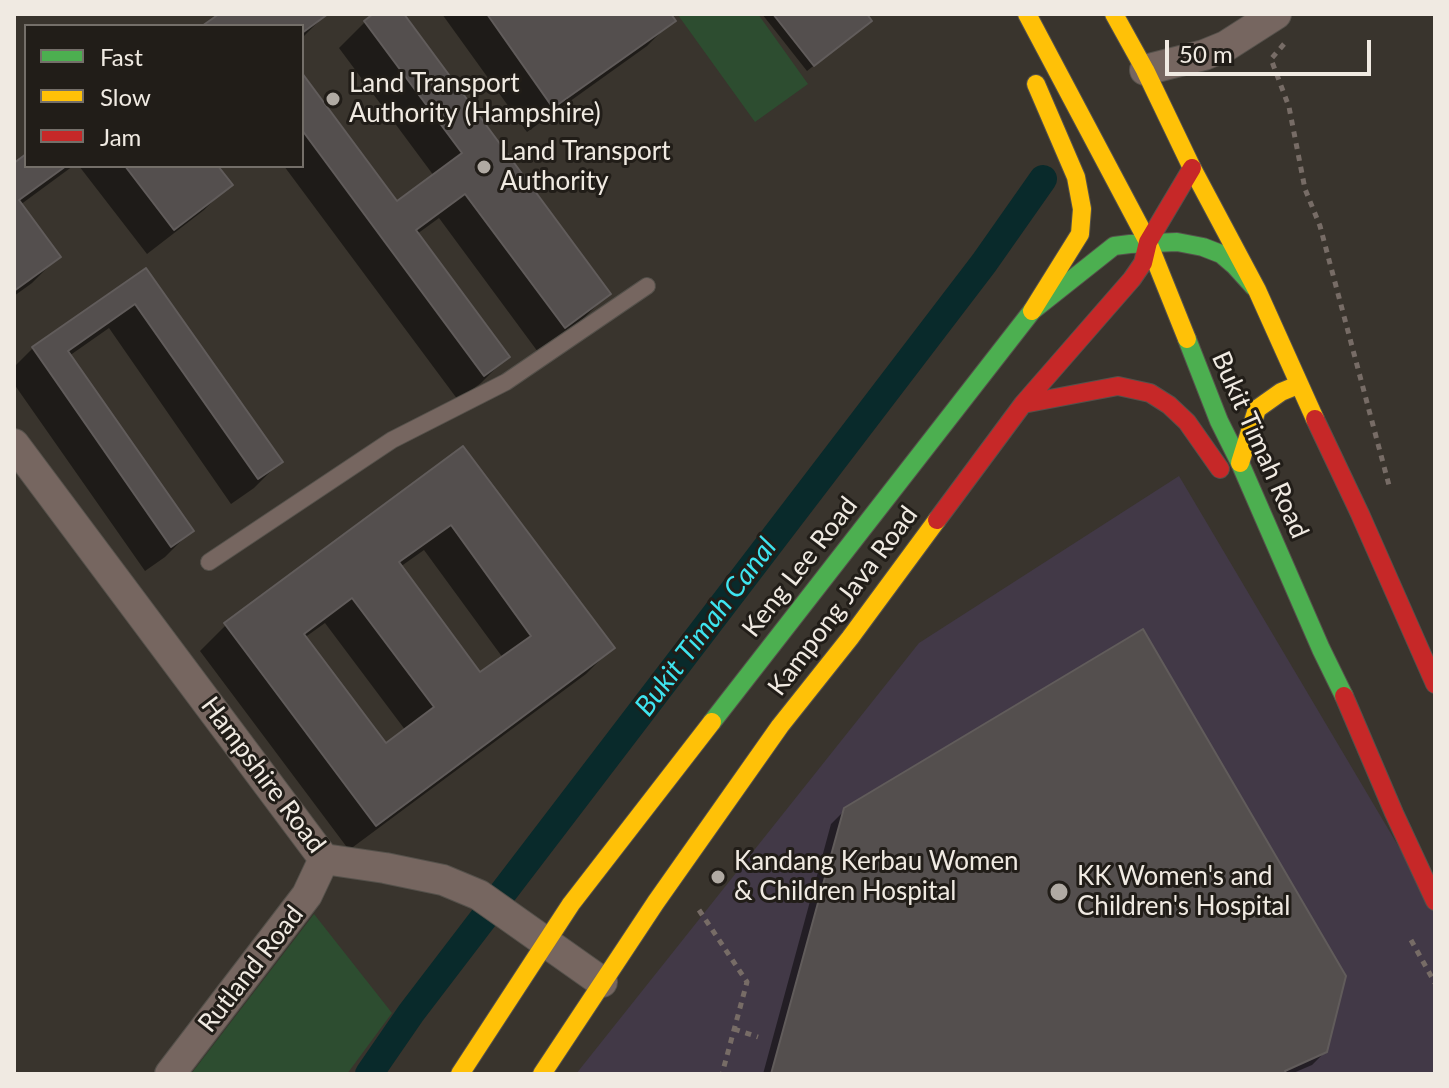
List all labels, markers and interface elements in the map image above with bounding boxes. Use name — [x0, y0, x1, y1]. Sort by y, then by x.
legend — [24, 24, 304, 168]
scale bar — [1169, 24, 1375, 74]
text: 50 m — [1179, 39, 1233, 68]
text: Fast — [100, 42, 143, 71]
place label: Land Transport Authority (Hampshire) — [349, 68, 601, 130]
text: Slow — [100, 82, 151, 111]
marker: Land Transport Authority (Hampshire) — [324, 90, 342, 108]
text: Jam — [100, 122, 141, 151]
place label: Land Transport Authority — [500, 136, 671, 198]
marker: Land Transport Authority — [475, 158, 493, 176]
street label: Bukit Timah Road — [1205, 347, 1315, 543]
street label: Keng Lee Road — [736, 491, 864, 643]
street label: Kampong Java Road — [762, 500, 924, 702]
water label: Bukit Timah Canal — [628, 531, 784, 723]
street label: Hampshire Road — [194, 691, 332, 859]
place label: Kandang Kerbau Women & Children Hospital — [734, 846, 1019, 908]
place label: KK Women's and Children's Hospital — [1077, 861, 1290, 922]
marker: Kandang Kerbau Women & Children Hospital — [709, 868, 727, 886]
marker: KK Women's and Children's Hospital — [1048, 881, 1070, 903]
street label: Rutland Road — [192, 899, 310, 1039]

